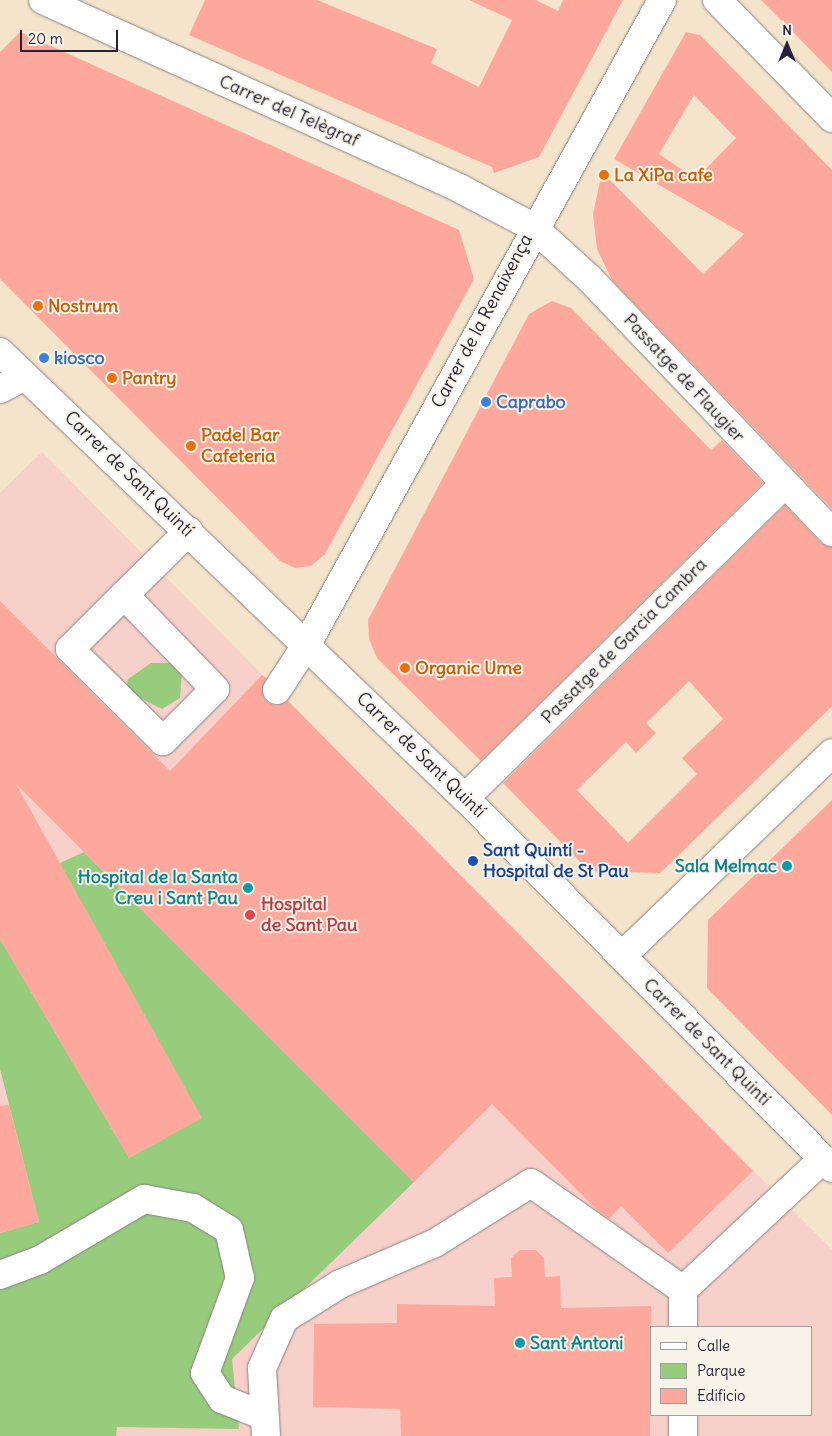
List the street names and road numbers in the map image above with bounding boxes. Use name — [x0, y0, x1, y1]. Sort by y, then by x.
street label: Carrer del Telègraf — [216, 70, 362, 152]
street label: Carrer de la Renaixença — [427, 230, 537, 412]
street label: Passatge de Flaugier — [619, 309, 749, 447]
street label: Carrer de Sant Quintí — [60, 407, 198, 541]
street label: Passatge de Garcia Cambra — [537, 554, 711, 728]
street label: Carrer de Sant Quintí — [352, 688, 490, 822]
street label: Carrer de Sant Quintí — [639, 974, 775, 1110]

